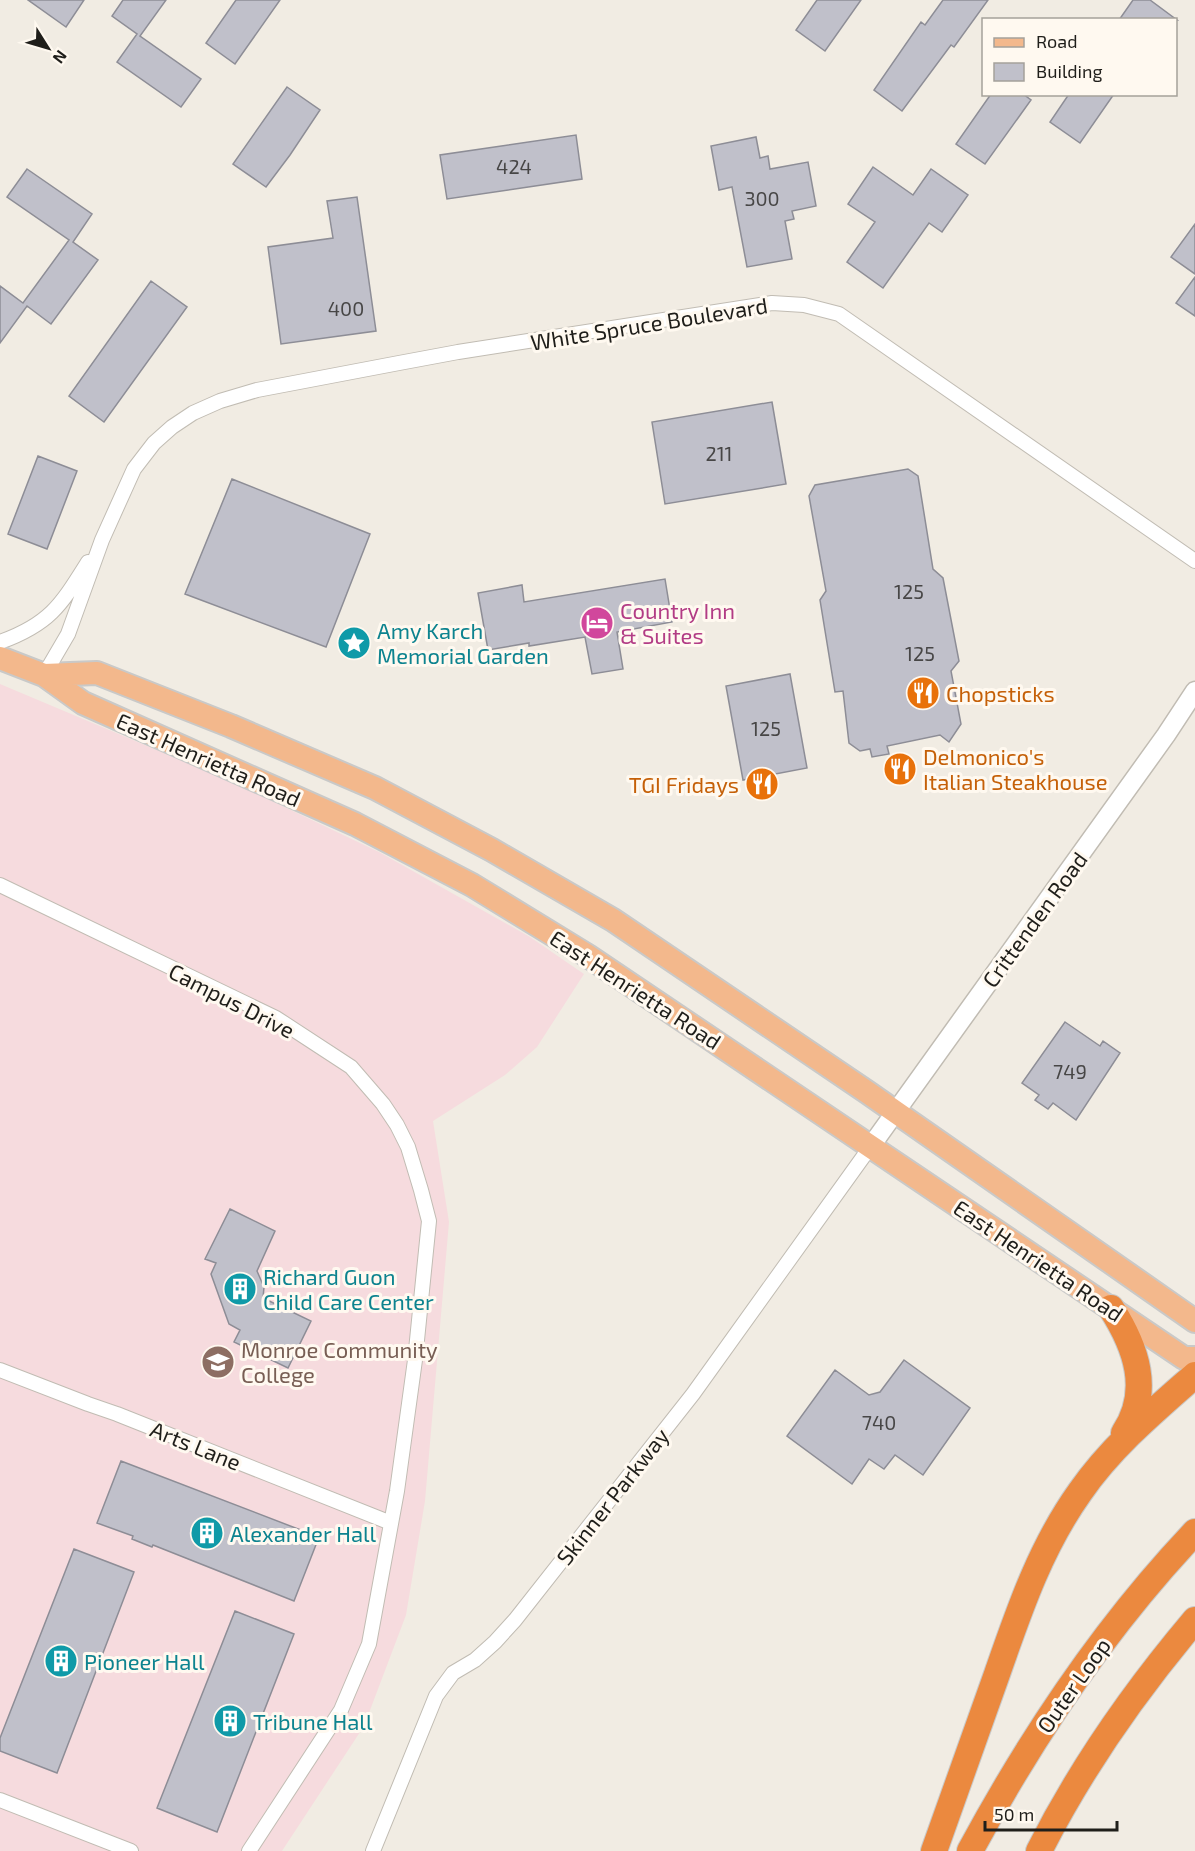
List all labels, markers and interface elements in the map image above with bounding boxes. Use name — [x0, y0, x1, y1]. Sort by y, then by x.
north arrow — [18, 18, 78, 78]
legend — [982, 18, 1177, 96]
text: Road — [1036, 30, 1077, 52]
text: N — [49, 47, 71, 68]
text: Building — [1036, 60, 1103, 82]
house number: 424 — [496, 154, 532, 178]
house number: 300 — [744, 186, 780, 210]
street label: White Spruce Boulevard — [529, 291, 769, 355]
house number: 400 — [328, 296, 364, 320]
house number: 211 — [705, 441, 733, 465]
house number: 125 — [894, 579, 924, 603]
place label: Country Inn & Suites — [620, 597, 735, 648]
hotel icon: Country Inn & Suites — [579, 605, 615, 641]
place label: Amy Karch Memorial Garden — [377, 617, 549, 668]
place icon: Amy Karch Memorial Garden — [336, 625, 372, 661]
house number: 125 — [905, 641, 935, 665]
restaurant icon: Chopsticks — [905, 675, 941, 711]
place label: Chopsticks — [946, 680, 1055, 706]
street label: East Henrietta Road — [113, 707, 305, 811]
house number: 125 — [751, 716, 781, 740]
place label: Delmonico's Italian Steakhouse — [923, 743, 1107, 794]
restaurant icon: Delmonico's Italian Steakhouse — [882, 751, 918, 787]
restaurant icon: TGI Fridays — [744, 766, 780, 802]
place label: TGI Fridays — [629, 771, 739, 797]
street label: Crittenden Road — [976, 846, 1092, 992]
street label: East Henrietta Road — [546, 924, 726, 1054]
street label: Campus Drive — [165, 957, 299, 1043]
house number: 749 — [1053, 1059, 1087, 1083]
street label: East Henrietta Road — [949, 1194, 1129, 1326]
place label: Richard Guon Child Care Center — [263, 1263, 434, 1314]
building icon: Richard Guon Child Care Center — [222, 1271, 258, 1307]
place label: Monroe Community College — [241, 1336, 438, 1387]
school or university icon: Monroe Community College — [200, 1344, 236, 1380]
house number: 740 — [862, 1410, 896, 1434]
street label: Arts Lane — [147, 1415, 245, 1475]
street label: Skinner Parkway — [551, 1422, 674, 1570]
building icon: Alexander Hall — [189, 1515, 225, 1551]
place label: Alexander Hall — [230, 1520, 377, 1546]
street label: Outer Loop — [1031, 1633, 1115, 1737]
building icon: Pioneer Hall — [43, 1643, 79, 1679]
place label: Pioneer Hall — [84, 1648, 205, 1674]
building icon: Tribune Hall — [212, 1703, 248, 1739]
place label: Tribune Hall — [253, 1708, 373, 1734]
scale bar — [985, 1794, 1117, 1832]
text: 50 m — [994, 1803, 1034, 1825]

